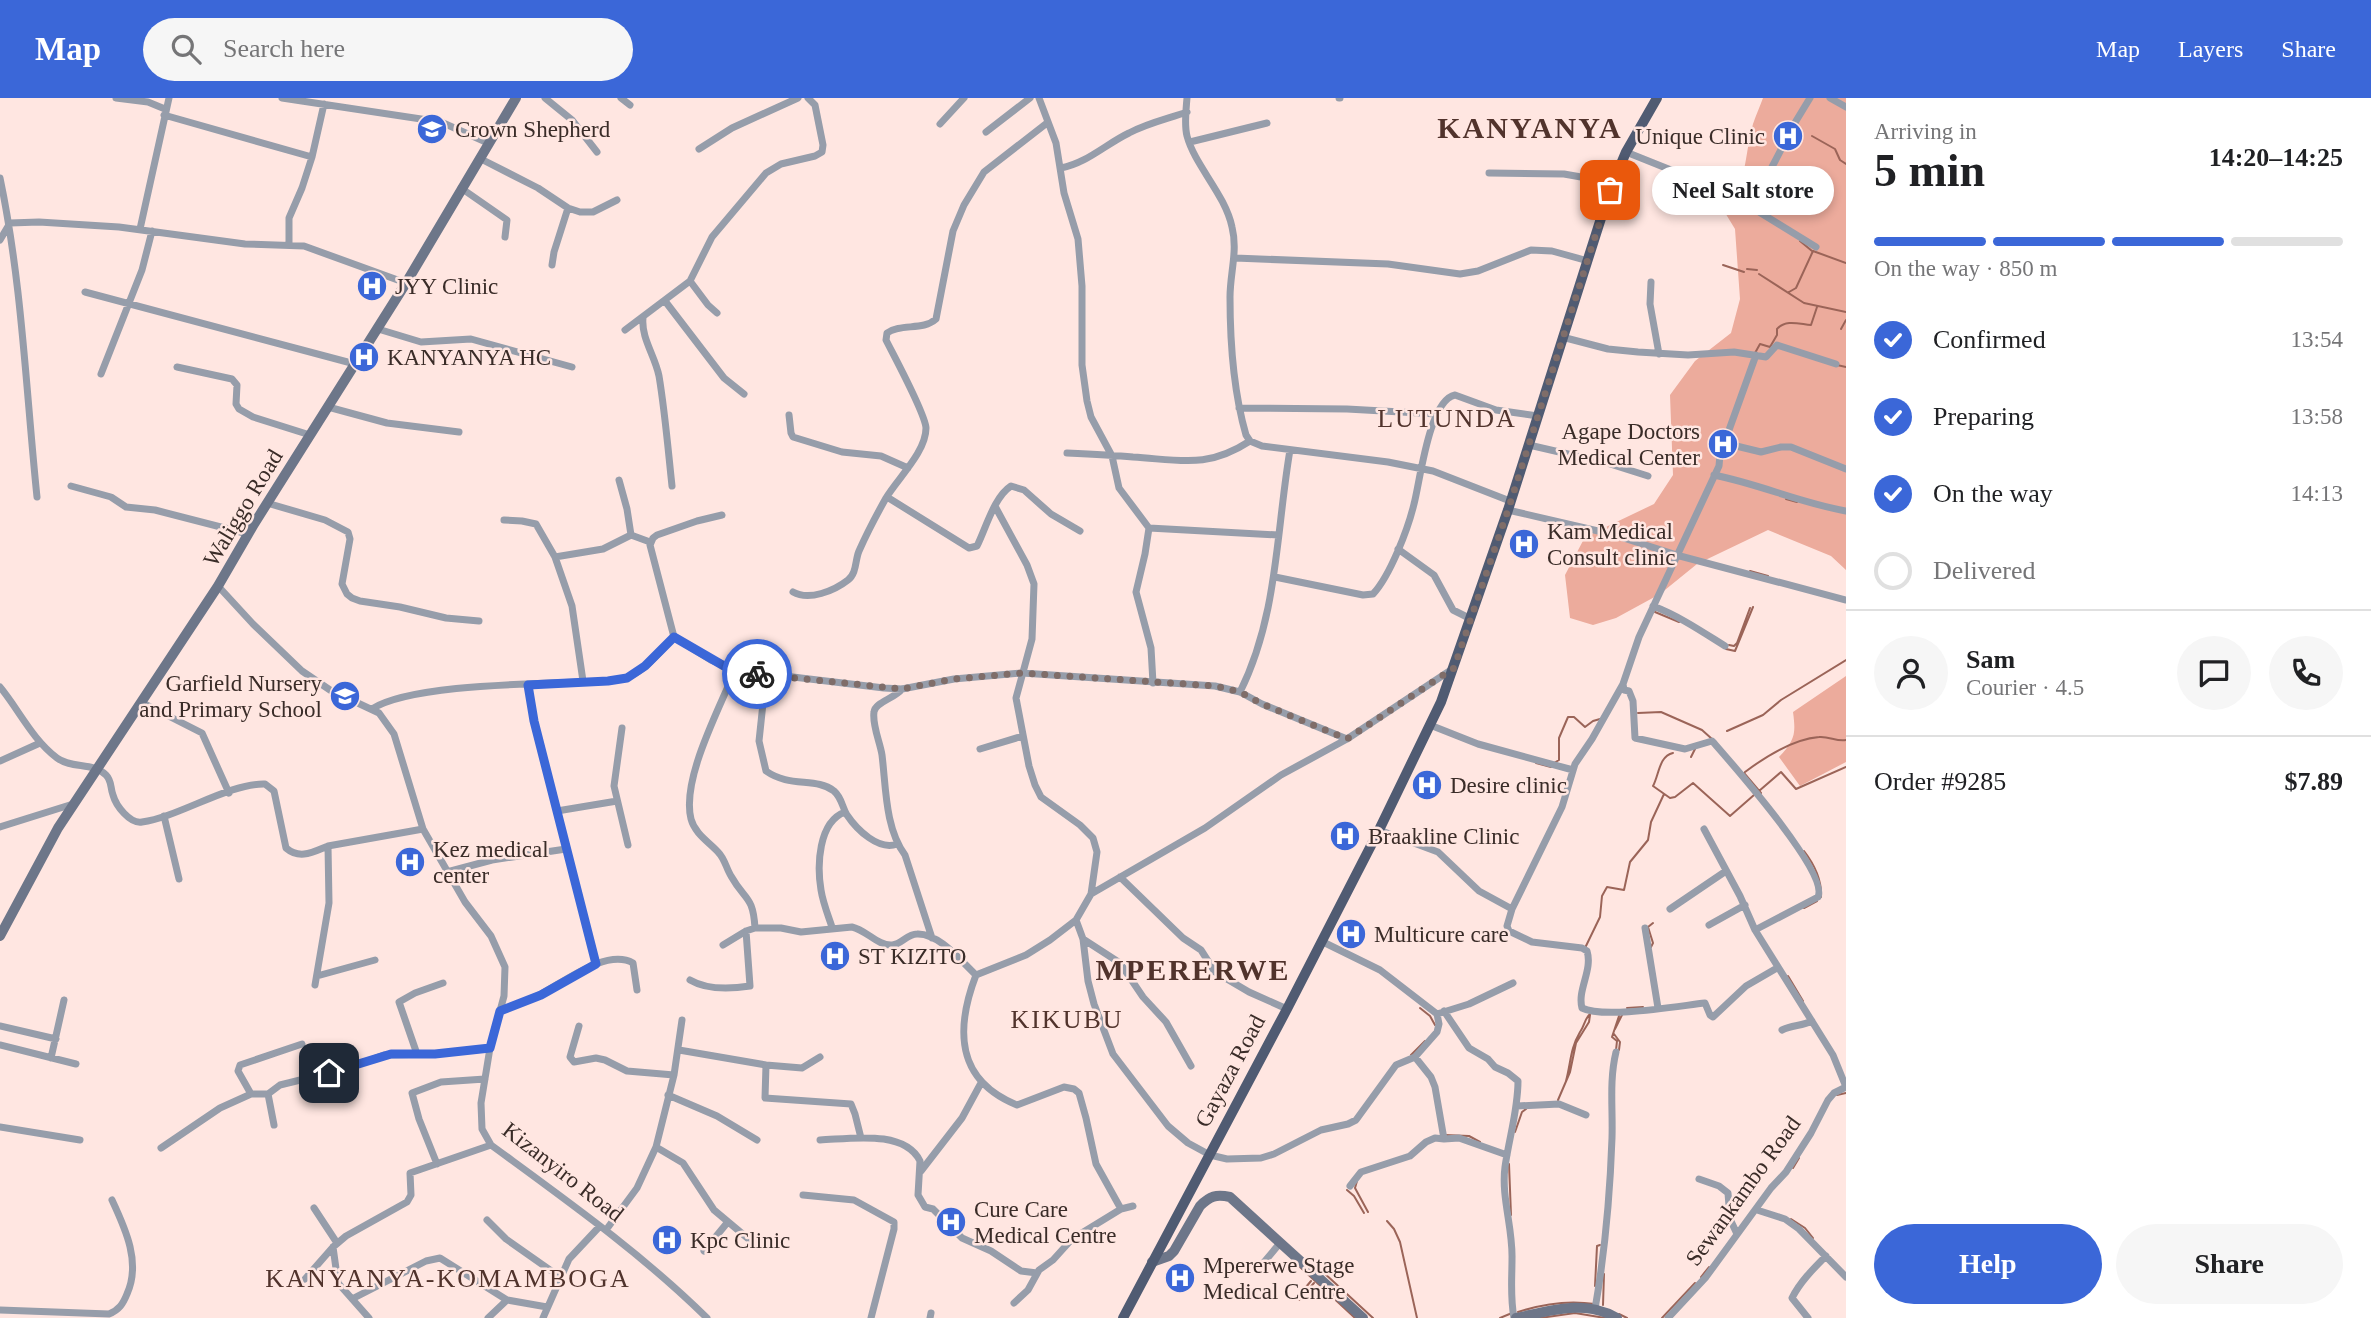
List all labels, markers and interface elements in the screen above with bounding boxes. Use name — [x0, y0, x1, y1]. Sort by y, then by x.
search box — [143, 18, 633, 81]
icon: search — [167, 30, 205, 68]
text: Map — [35, 31, 101, 67]
text: Search here — [223, 34, 345, 63]
text: Map — [2096, 36, 2140, 62]
text: Layers — [2178, 36, 2243, 62]
text: Share — [2281, 36, 2336, 62]
district label: KANYANYA — [1437, 111, 1623, 144]
school or university icon: Crown Shepherd — [415, 112, 449, 146]
place label: Crown Shepherd — [455, 117, 611, 142]
hospital icon: Unique Clinic — [1771, 119, 1805, 153]
text: Arriving in — [1874, 119, 1977, 144]
place label: Unique Clinic — [1635, 124, 1765, 149]
text: 14:20–14:25 — [2209, 143, 2343, 172]
text: 5 min — [1874, 145, 1985, 196]
pin — [1580, 160, 1640, 220]
callout: Neel Salt store — [1652, 166, 1834, 214]
icon: bag — [1591, 171, 1629, 209]
text: Neel Salt store — [1672, 178, 1814, 203]
text: On the way · 850 m — [1874, 256, 2057, 281]
hospital icon: JYY Clinic — [355, 269, 389, 303]
place label: JYY Clinic — [395, 274, 498, 299]
icon: check — [1874, 321, 1912, 359]
text: Confirmed — [1933, 325, 2046, 354]
text: 13:54 — [2291, 327, 2343, 352]
hospital icon: KANYANYA HC — [347, 340, 381, 374]
place label: KANYANYA HC — [387, 345, 551, 370]
icon: check — [1874, 398, 1912, 436]
text: Preparing — [1933, 402, 2034, 431]
district label: LUTUNDA — [1377, 404, 1517, 433]
text: 13:58 — [2291, 404, 2343, 429]
place label: Agape Doctors Medical Center — [1558, 419, 1700, 470]
hospital icon: Agape Doctors Medical Center — [1706, 427, 1740, 461]
street label: Waliggo Road — [198, 445, 288, 571]
icon: check — [1874, 475, 1912, 513]
text: On the way — [1933, 479, 2053, 508]
text: 14:13 — [2291, 481, 2343, 506]
place label: Kam Medical Consult clinic — [1547, 519, 1675, 570]
hospital icon: Kam Medical Consult clinic — [1507, 527, 1541, 561]
text: Delivered — [1933, 556, 2036, 585]
button: person — [1874, 636, 1948, 710]
button: chat — [2177, 636, 2251, 710]
button: phone — [2269, 636, 2343, 710]
courier — [722, 639, 792, 709]
text: Sam — [1966, 645, 2015, 674]
icon: bike — [738, 655, 776, 693]
place label: Garfield Nursery and Primary School — [139, 671, 322, 722]
text: Courier · 4.5 — [1966, 675, 2084, 700]
school or university icon: Garfield Nursery and Primary School — [328, 679, 362, 713]
text: Order #9285 — [1874, 767, 2006, 796]
text: $7.89 — [2285, 767, 2343, 796]
hospital icon: Desire clinic — [1410, 768, 1444, 802]
place label: Desire clinic — [1450, 773, 1567, 798]
hospital icon: Braakline Clinic — [1328, 819, 1362, 853]
place label: Braakline Clinic — [1368, 824, 1519, 849]
place label: Kez medical center — [433, 837, 549, 888]
hospital icon: Kez medical center — [393, 845, 427, 879]
hospital icon: Multicure care — [1334, 917, 1368, 951]
place label: Multicure care — [1374, 922, 1509, 947]
hospital icon: ST KIZITO — [818, 939, 852, 973]
place label: ST KIZITO — [858, 944, 966, 969]
district label: MPERERWE — [1096, 953, 1290, 986]
district label: KIKUBU — [1010, 1005, 1124, 1034]
street label: Gayaza Road — [1190, 1010, 1270, 1131]
pin — [299, 1043, 359, 1103]
icon: home — [310, 1054, 348, 1092]
street label: Sewankambo Road — [1681, 1111, 1806, 1270]
street label: Kizanyiro Road — [498, 1117, 629, 1227]
place label: Cure Care Medical Centre — [974, 1197, 1116, 1248]
hospital icon: Cure Care Medical Centre — [934, 1205, 968, 1239]
hospital icon: Kpc Clinic — [650, 1223, 684, 1257]
button: Help — [1874, 1224, 2102, 1304]
button: Share — [2116, 1224, 2343, 1304]
place label: Kpc Clinic — [690, 1228, 790, 1253]
place label: Mpererwe Stage Medical Centre — [1203, 1253, 1354, 1304]
hospital icon: Mpererwe Stage Medical Centre — [1163, 1261, 1197, 1295]
district label: KANYANYA-KOMAMBOGA — [265, 1264, 631, 1293]

